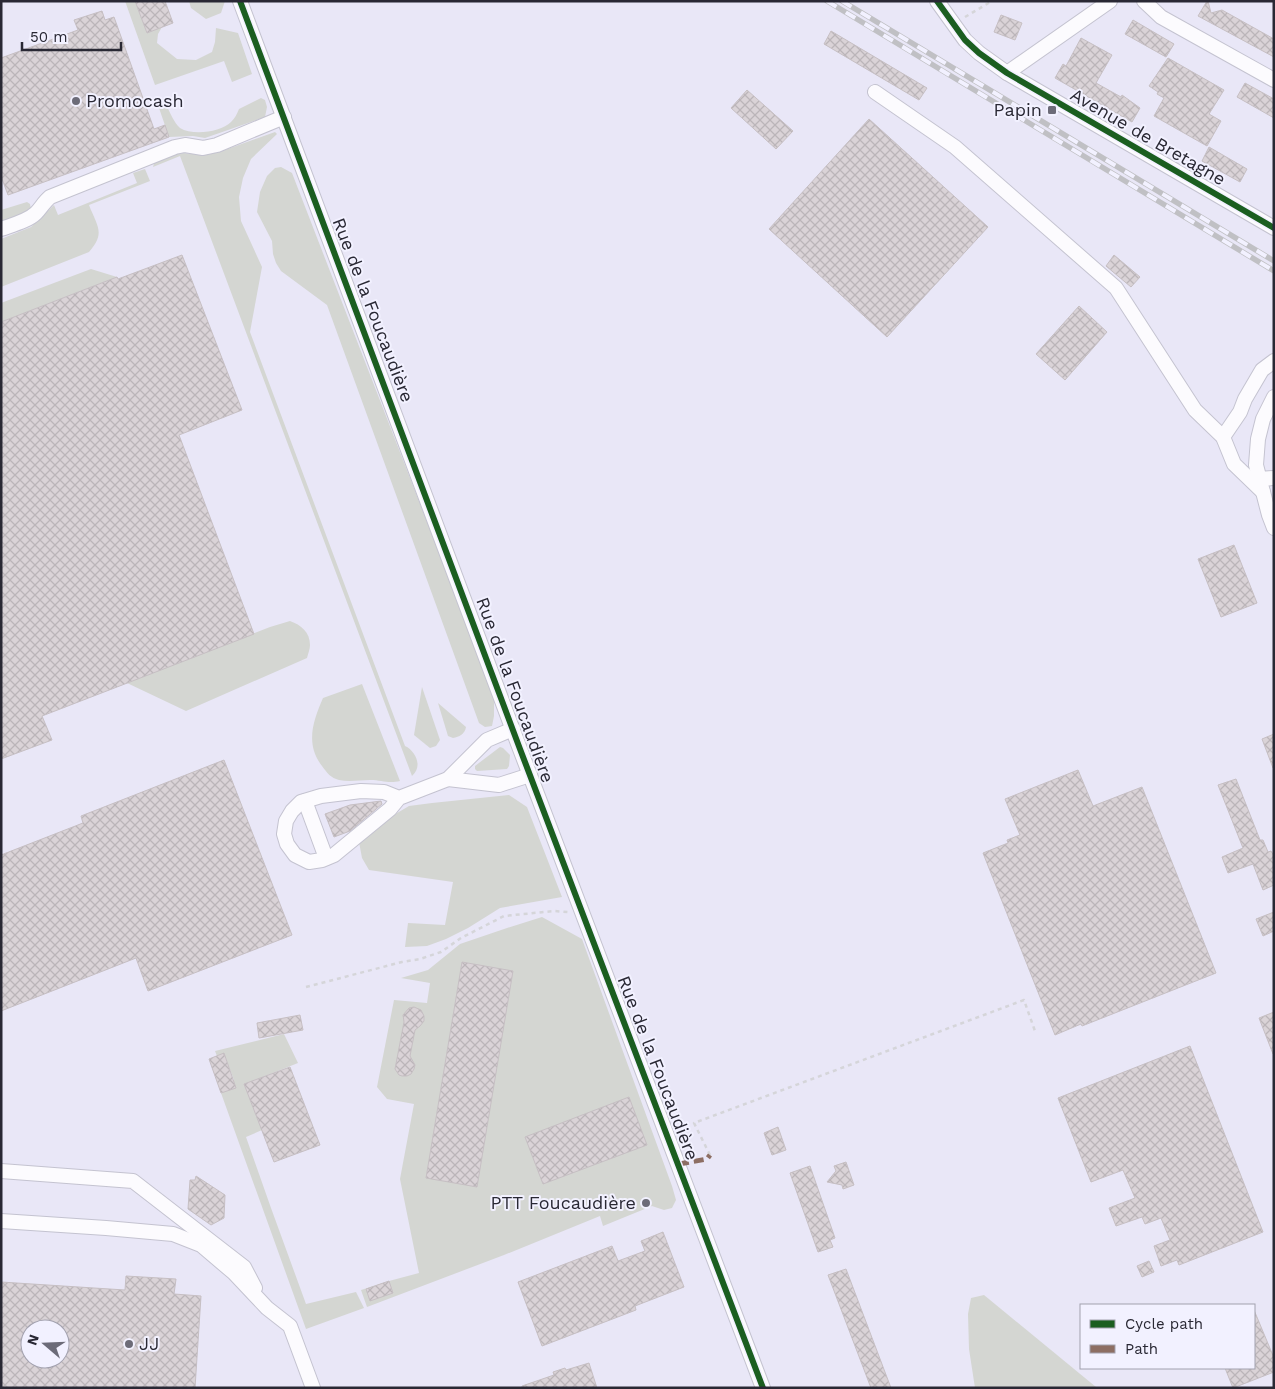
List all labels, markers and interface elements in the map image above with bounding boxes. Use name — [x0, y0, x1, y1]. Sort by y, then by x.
scale bar — [22, 20, 121, 52]
text: 50 m — [30, 28, 67, 46]
street label: Avenue de Bretagne — [1067, 84, 1229, 190]
place label: Promocash — [86, 90, 184, 111]
marker: Promocash — [70, 95, 82, 107]
place label: Papin — [994, 99, 1042, 120]
marker: Papin — [1046, 104, 1058, 116]
street label: Rue de la Foucaudière — [329, 215, 418, 405]
street label: Rue de la Foucaudière — [472, 594, 559, 785]
street label: Rue de la Foucaudière — [614, 973, 703, 1163]
place label: PTT Foucaudière — [490, 1192, 636, 1213]
marker: PTT Foucaudière — [640, 1197, 652, 1209]
legend — [1080, 1304, 1255, 1369]
text: Cycle path — [1125, 1315, 1203, 1333]
north arrow — [20, 1319, 70, 1369]
text: N — [23, 1332, 42, 1347]
place label: JJ — [139, 1333, 159, 1354]
marker: JJ — [123, 1338, 135, 1350]
text: Path — [1125, 1340, 1158, 1358]

